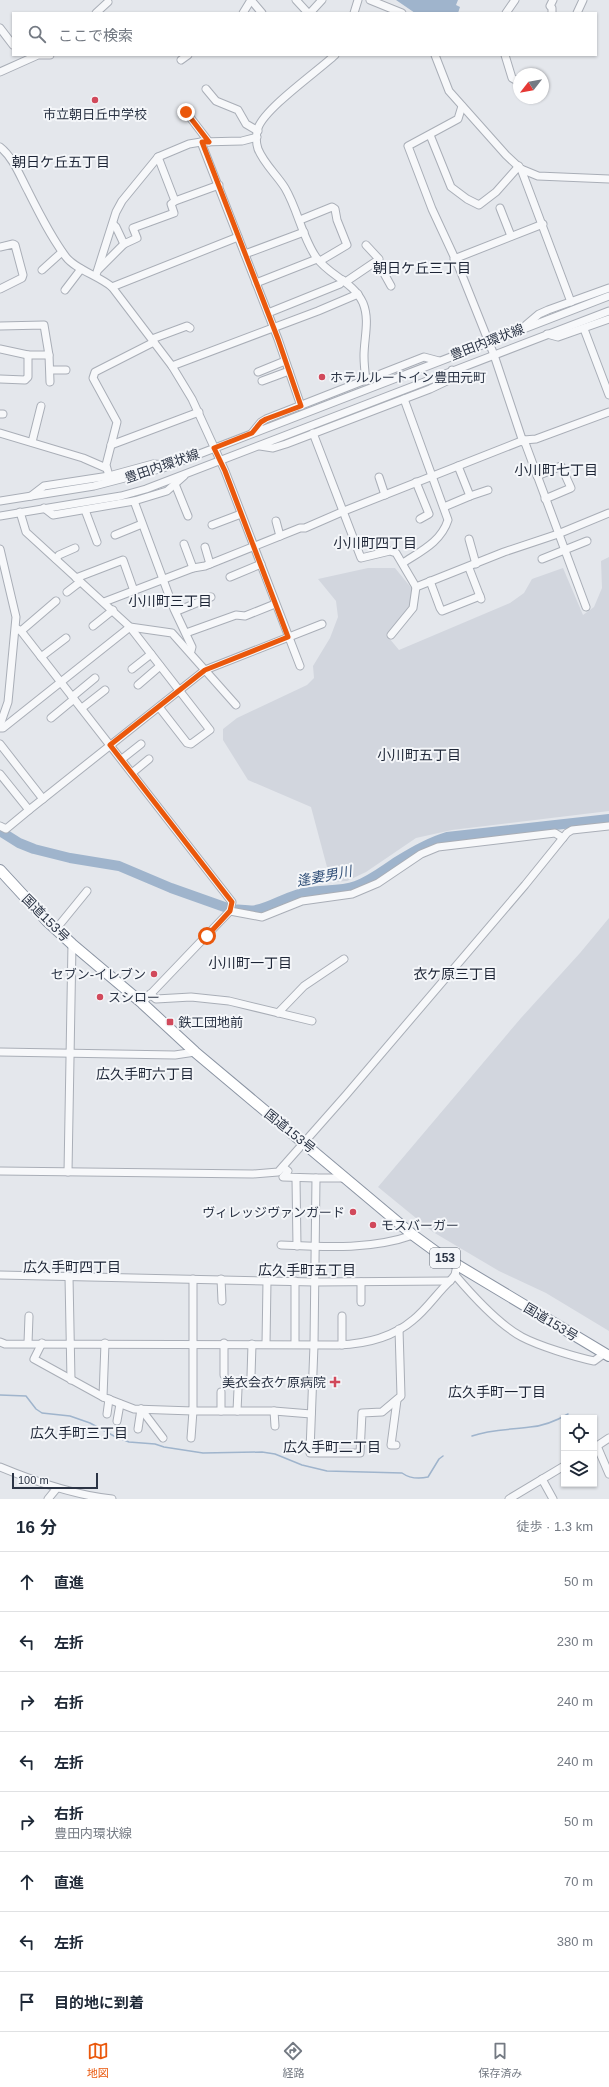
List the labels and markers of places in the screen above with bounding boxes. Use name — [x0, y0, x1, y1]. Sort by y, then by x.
marker: 市立朝日丘中学校 — [90, 95, 100, 105]
place label: 市立朝日丘中学校 — [43, 107, 147, 122]
place label: ホテルルートイン豊田元町 — [330, 370, 486, 385]
marker: ホテルルートイン豊田元町 — [317, 372, 327, 382]
place label: セブン-イレブン — [51, 967, 146, 982]
marker: セブン-イレブン — [149, 969, 159, 979]
place label: スシロー — [108, 990, 160, 1005]
marker: スシロー — [95, 992, 105, 1002]
place label: 鉄工団地前 — [178, 1015, 243, 1030]
marker: 鉄工団地前 — [165, 1017, 175, 1027]
place label: ヴィレッジヴァンガード — [202, 1205, 345, 1220]
marker: ヴィレッジヴァンガード — [348, 1207, 358, 1217]
place label: モスバーガー — [381, 1218, 459, 1233]
marker: モスバーガー — [368, 1220, 378, 1230]
place label: 美衣会衣ケ原病院 — [222, 1375, 326, 1390]
marker: 美衣会衣ケ原病院 — [329, 1376, 341, 1388]

